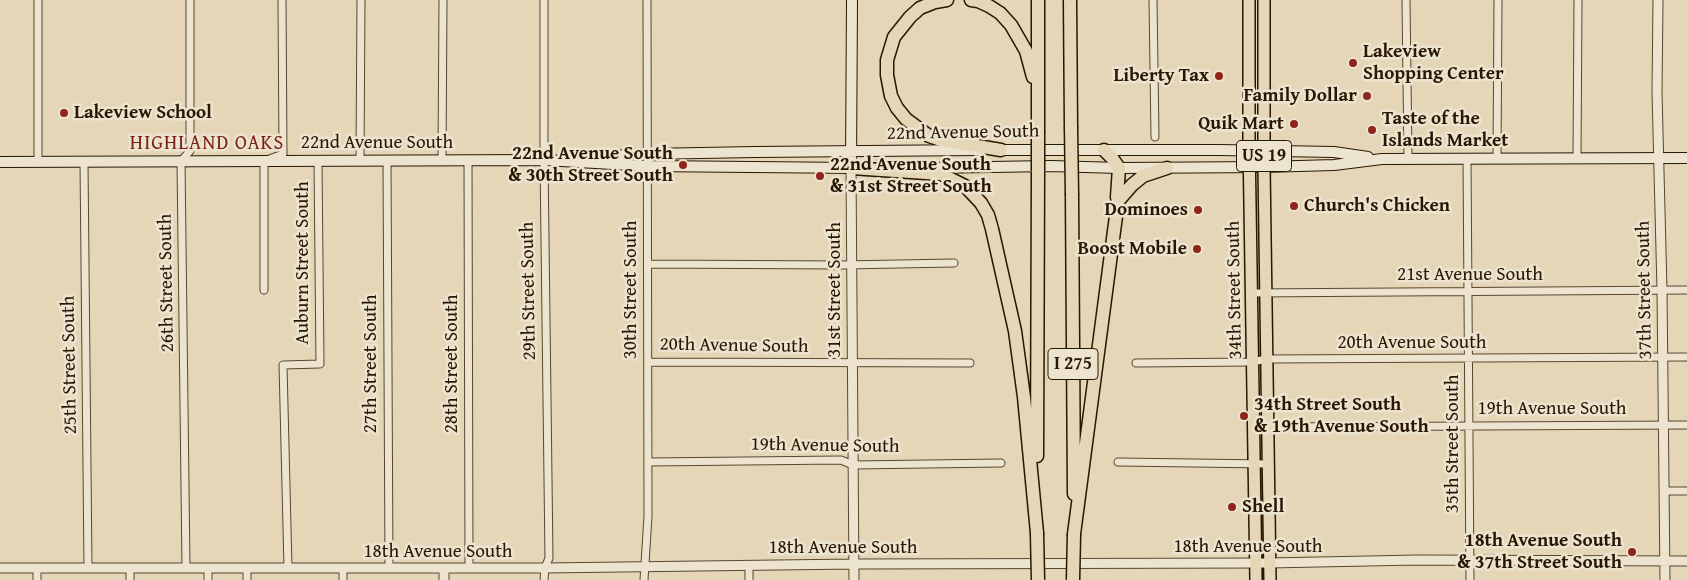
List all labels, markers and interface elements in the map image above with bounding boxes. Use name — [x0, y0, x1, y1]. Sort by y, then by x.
place label: Lakeview Shopping Center — [1363, 41, 1504, 85]
marker: Lakeview Shopping Center — [1347, 57, 1359, 69]
place label: Liberty Tax — [1113, 65, 1209, 87]
marker: Liberty Tax — [1213, 70, 1225, 82]
place label: Family Dollar — [1243, 85, 1357, 107]
marker: Family Dollar — [1361, 90, 1373, 102]
place label: Lakeview School — [74, 102, 212, 124]
marker: Lakeview School — [58, 107, 70, 119]
place label: Taste of the Islands Market — [1382, 108, 1508, 152]
place label: Quik Mart — [1198, 113, 1284, 135]
marker: Quik Mart — [1288, 118, 1300, 130]
street label: 22nd Avenue South — [887, 120, 1039, 146]
marker: Taste of the Islands Market — [1366, 124, 1378, 136]
district label: HIGHLAND OAKS — [128, 132, 286, 156]
street label: 22nd Avenue South — [301, 132, 453, 154]
road number: US 19 — [1236, 140, 1292, 172]
place label: 22nd Avenue South & 30th Street South — [508, 143, 673, 187]
place label: 22nd Avenue South & 31st Street South — [830, 154, 992, 198]
marker: 22nd Avenue South & 30th Street South — [677, 159, 689, 171]
marker: 22nd Avenue South & 31st Street South — [814, 170, 826, 182]
street label: Auburn Street South — [292, 181, 314, 345]
place label: Church's Chicken — [1304, 195, 1450, 217]
place label: Dominoes — [1105, 199, 1188, 221]
marker: Church's Chicken — [1288, 200, 1300, 212]
marker: Dominoes — [1192, 204, 1204, 216]
street label: 26th Street South — [154, 213, 180, 353]
street label: 34th Street South — [1222, 220, 1248, 360]
street label: 37th Street South — [1632, 220, 1658, 360]
street label: 29th Street South — [516, 221, 542, 361]
street label: 30th Street South — [620, 221, 642, 359]
street label: 31st Street South — [824, 222, 846, 358]
place label: Boost Mobile — [1078, 238, 1187, 260]
marker: Boost Mobile — [1191, 243, 1203, 255]
street label: 21st Avenue South — [1397, 264, 1543, 286]
street label: 25th Street South — [57, 295, 83, 435]
street label: 27th Street South — [360, 295, 382, 433]
street label: 28th Street South — [441, 295, 463, 433]
street label: 20th Avenue South — [1337, 332, 1487, 354]
street label: 20th Avenue South — [659, 333, 809, 359]
road number: I 275 — [1048, 348, 1098, 379]
street label: 35th Street South — [1442, 375, 1464, 513]
place label: 34th Street South & 19th Avenue South — [1254, 394, 1429, 438]
street label: 19th Avenue South — [1477, 398, 1627, 420]
marker: 34th Street South & 19th Avenue South — [1238, 410, 1250, 422]
street label: 19th Avenue South — [750, 433, 900, 459]
place label: Shell — [1242, 496, 1284, 518]
marker: Shell — [1226, 501, 1238, 513]
place label: 18th Avenue South & 37th Street South — [1457, 530, 1622, 574]
street label: 18th Avenue South — [1173, 536, 1323, 558]
street label: 18th Avenue South — [768, 537, 918, 559]
street label: 18th Avenue South — [363, 541, 513, 563]
marker: 18th Avenue South & 37th Street South — [1626, 546, 1638, 558]

